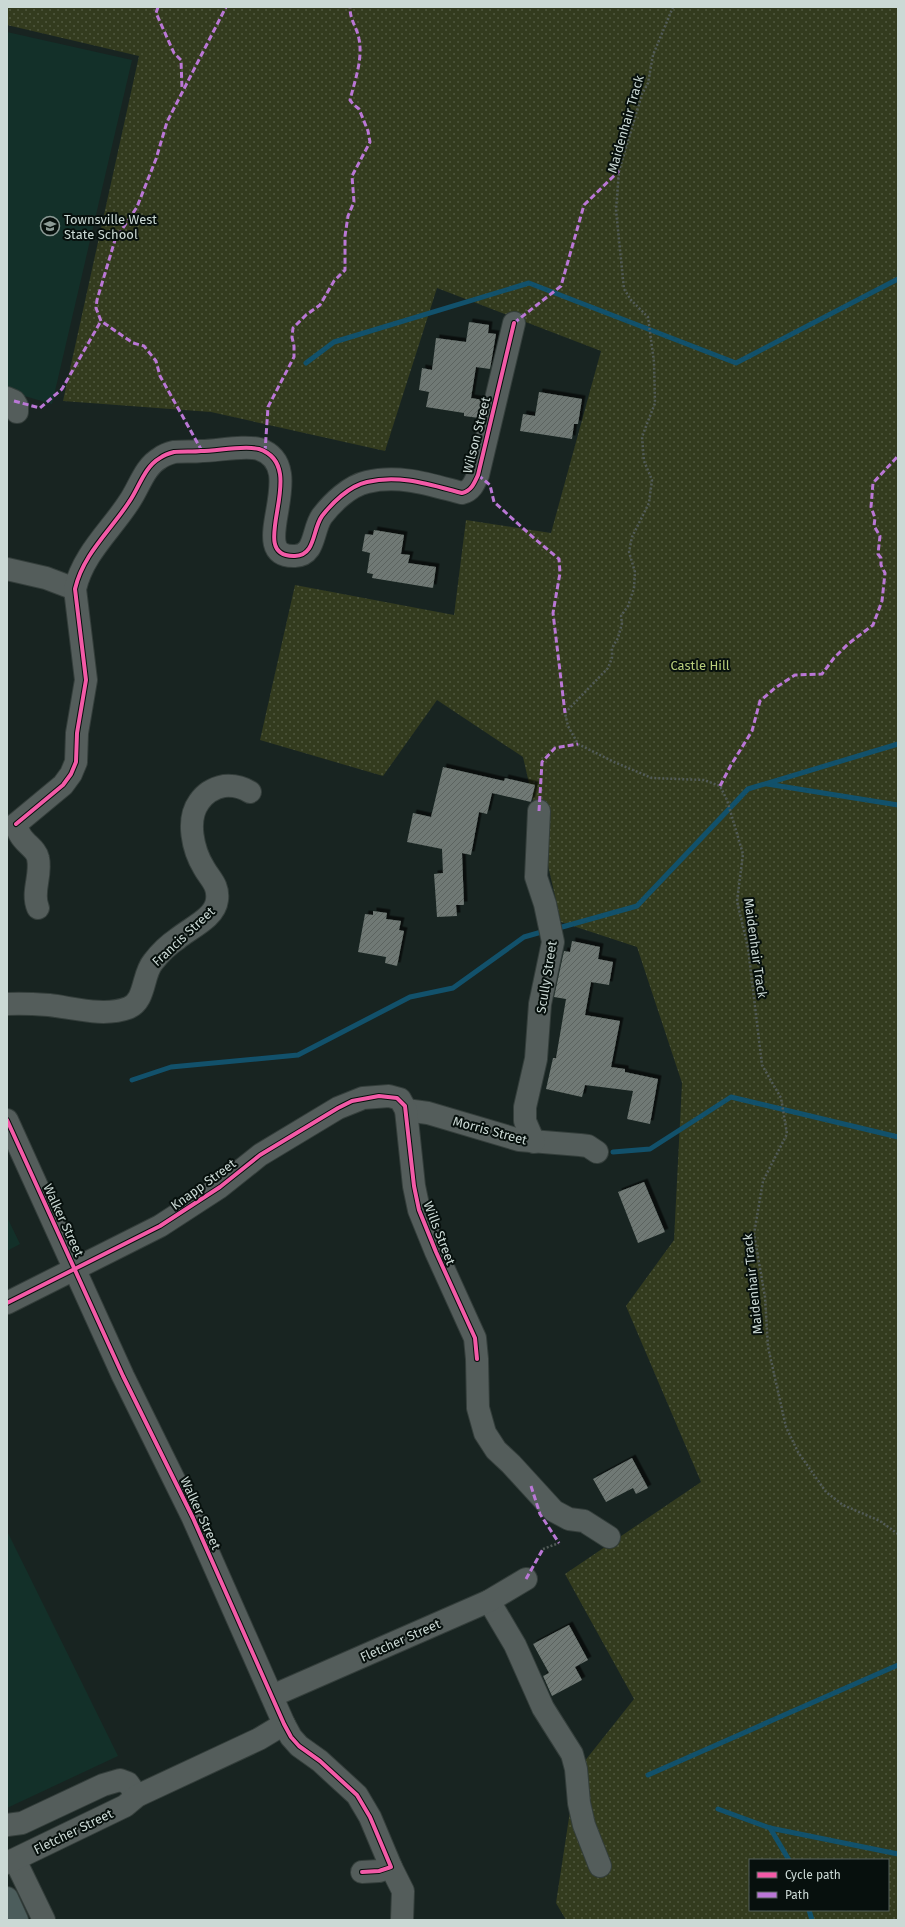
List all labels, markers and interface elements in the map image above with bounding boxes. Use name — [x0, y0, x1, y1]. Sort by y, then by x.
street label: Maidenhair Track — [604, 73, 647, 175]
place label: Townsville West State School — [64, 212, 157, 242]
school or university icon: Townsville West State School — [39, 215, 61, 237]
street label: Wilson Street — [460, 395, 493, 475]
park label: Castle Hill — [670, 658, 730, 673]
street label: Maidenhair Track — [741, 897, 770, 999]
street label: Francis Street — [149, 903, 218, 969]
street label: Scully Street — [533, 939, 560, 1014]
street label: Morris Street — [451, 1113, 529, 1148]
street label: Knapp Street — [168, 1156, 239, 1213]
street label: Walker Street — [40, 1181, 87, 1259]
street label: Wills Street — [421, 1199, 459, 1267]
street label: Maidenhair Track — [740, 1233, 765, 1335]
street label: Walker Street — [177, 1474, 224, 1552]
street label: Fletcher Street — [358, 1616, 443, 1665]
street label: Fletcher Street — [31, 1806, 116, 1857]
legend — [749, 1859, 889, 1911]
text: Cycle path — [785, 1868, 841, 1882]
text: Path — [785, 1888, 809, 1902]

